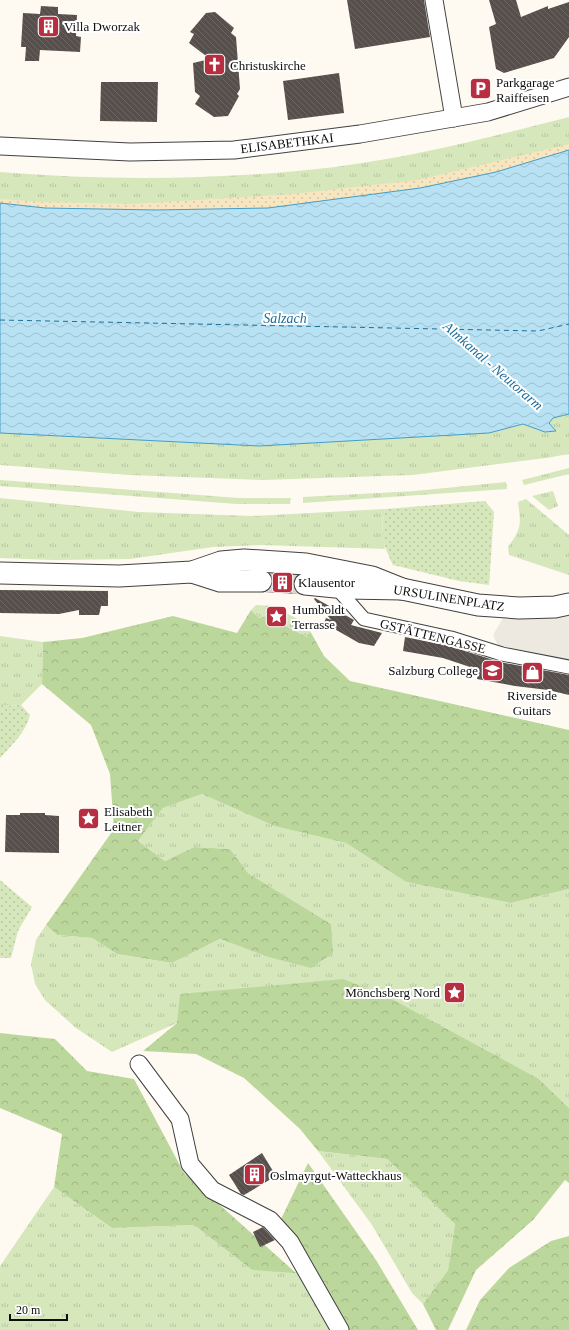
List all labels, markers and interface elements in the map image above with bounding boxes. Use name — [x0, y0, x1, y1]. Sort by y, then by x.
building icon: Villa Dworzak — [36, 13, 62, 39]
place label: Villa Dworzak — [64, 19, 141, 34]
church icon: Christuskirche — [202, 52, 228, 78]
place label: Christuskirche — [230, 58, 306, 73]
place label: Parkgarage Raiffeisen — [496, 75, 555, 105]
parking icon: Parkgarage Raiffeisen — [467, 76, 493, 102]
street label: ELISABETHKAI — [239, 130, 335, 156]
water label: Salzach — [263, 311, 307, 326]
water label: Almkanal - Neutorarm — [439, 318, 546, 413]
building icon: Klausentor — [270, 569, 296, 595]
place label: Klausentor — [298, 575, 356, 590]
street label: URSULINENPLATZ — [392, 582, 506, 614]
place label: Humboldt Terrasse — [292, 602, 345, 632]
place icon: Humboldt Terrasse — [264, 603, 290, 629]
street label: GSTÄTTENGASSE — [379, 616, 487, 656]
school or university icon: Salzburg College — [480, 657, 506, 683]
shop icon: Riverside Guitars — [519, 660, 545, 686]
place label: Salzburg College — [388, 663, 478, 678]
place label: Riverside Guitars — [507, 688, 557, 718]
place label: Elisabeth Leitner — [104, 804, 153, 834]
place icon: Elisabeth Leitner — [76, 805, 102, 831]
place icon: Mönchsberg Nord — [442, 979, 468, 1005]
place label: Mönchsberg Nord — [345, 985, 440, 1000]
building icon: Oslmayrgut-Watteckhaus — [241, 1162, 267, 1188]
place label: Oslmayrgut-Watteckhaus — [270, 1168, 402, 1183]
scale bar — [10, 1296, 67, 1322]
text: 20 m — [16, 1303, 41, 1317]

